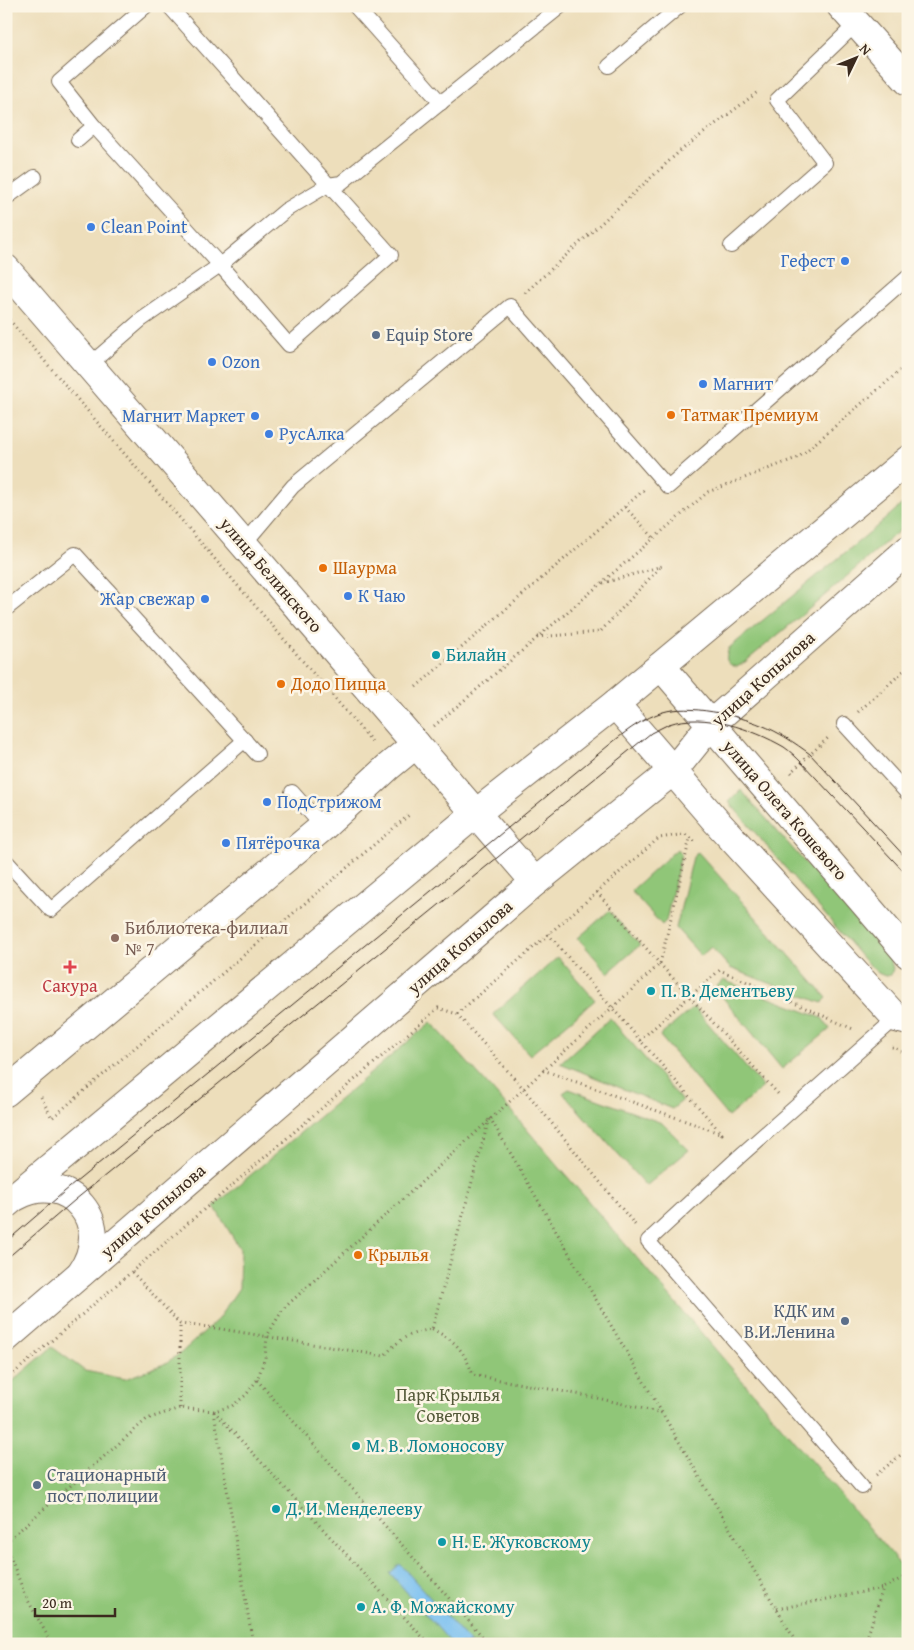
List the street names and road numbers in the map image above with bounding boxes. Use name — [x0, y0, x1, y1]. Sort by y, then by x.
street label: улица Белинского — [213, 510, 329, 638]
street label: улица Копылова — [704, 624, 821, 733]
street label: улица Олега Кошевого — [716, 732, 854, 886]
street label: улица Копылова — [400, 893, 519, 1001]
street label: улица Копылова — [93, 1157, 212, 1265]

